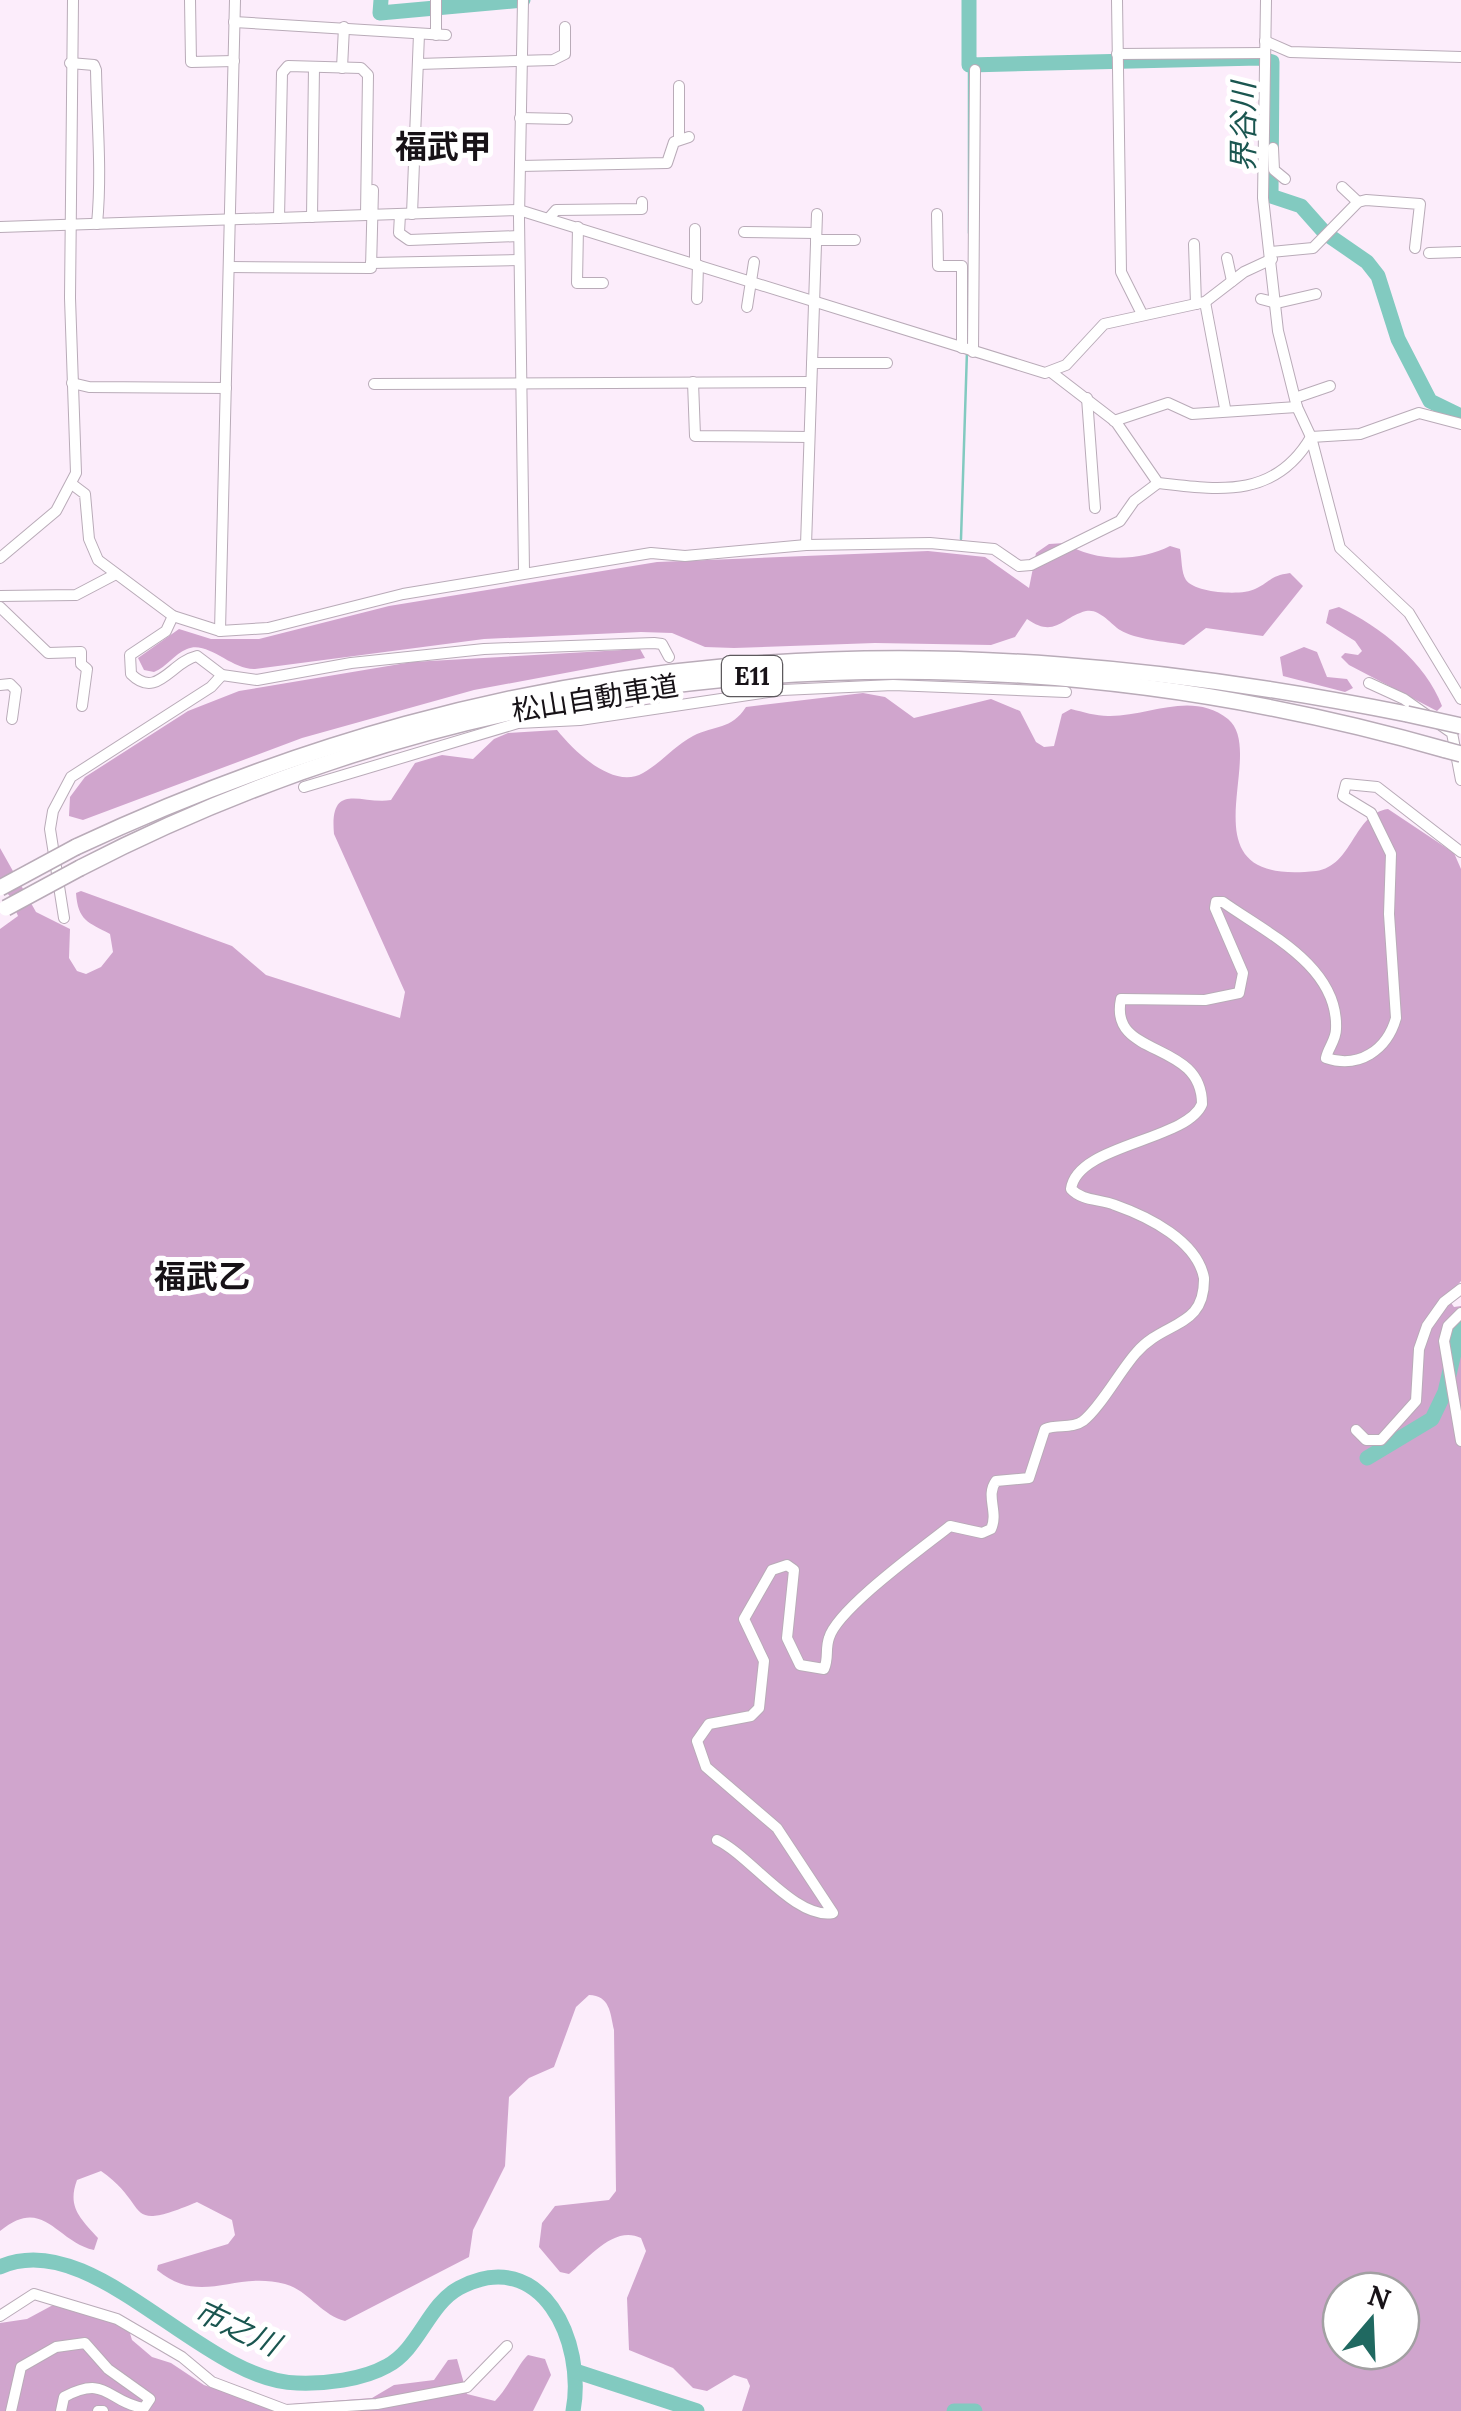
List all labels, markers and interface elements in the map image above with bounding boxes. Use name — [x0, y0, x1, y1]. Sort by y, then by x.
water label: 界谷川 — [1224, 79, 1262, 172]
district label: 福武甲 — [395, 126, 491, 167]
road number: E11 — [722, 656, 782, 696]
street label: 松山自動車道 — [509, 667, 681, 729]
district label: 福武乙 — [154, 1256, 250, 1297]
north arrow — [1321, 2271, 1421, 2371]
text: N — [1363, 2277, 1395, 2318]
water label: 市之川 — [189, 2291, 289, 2365]

